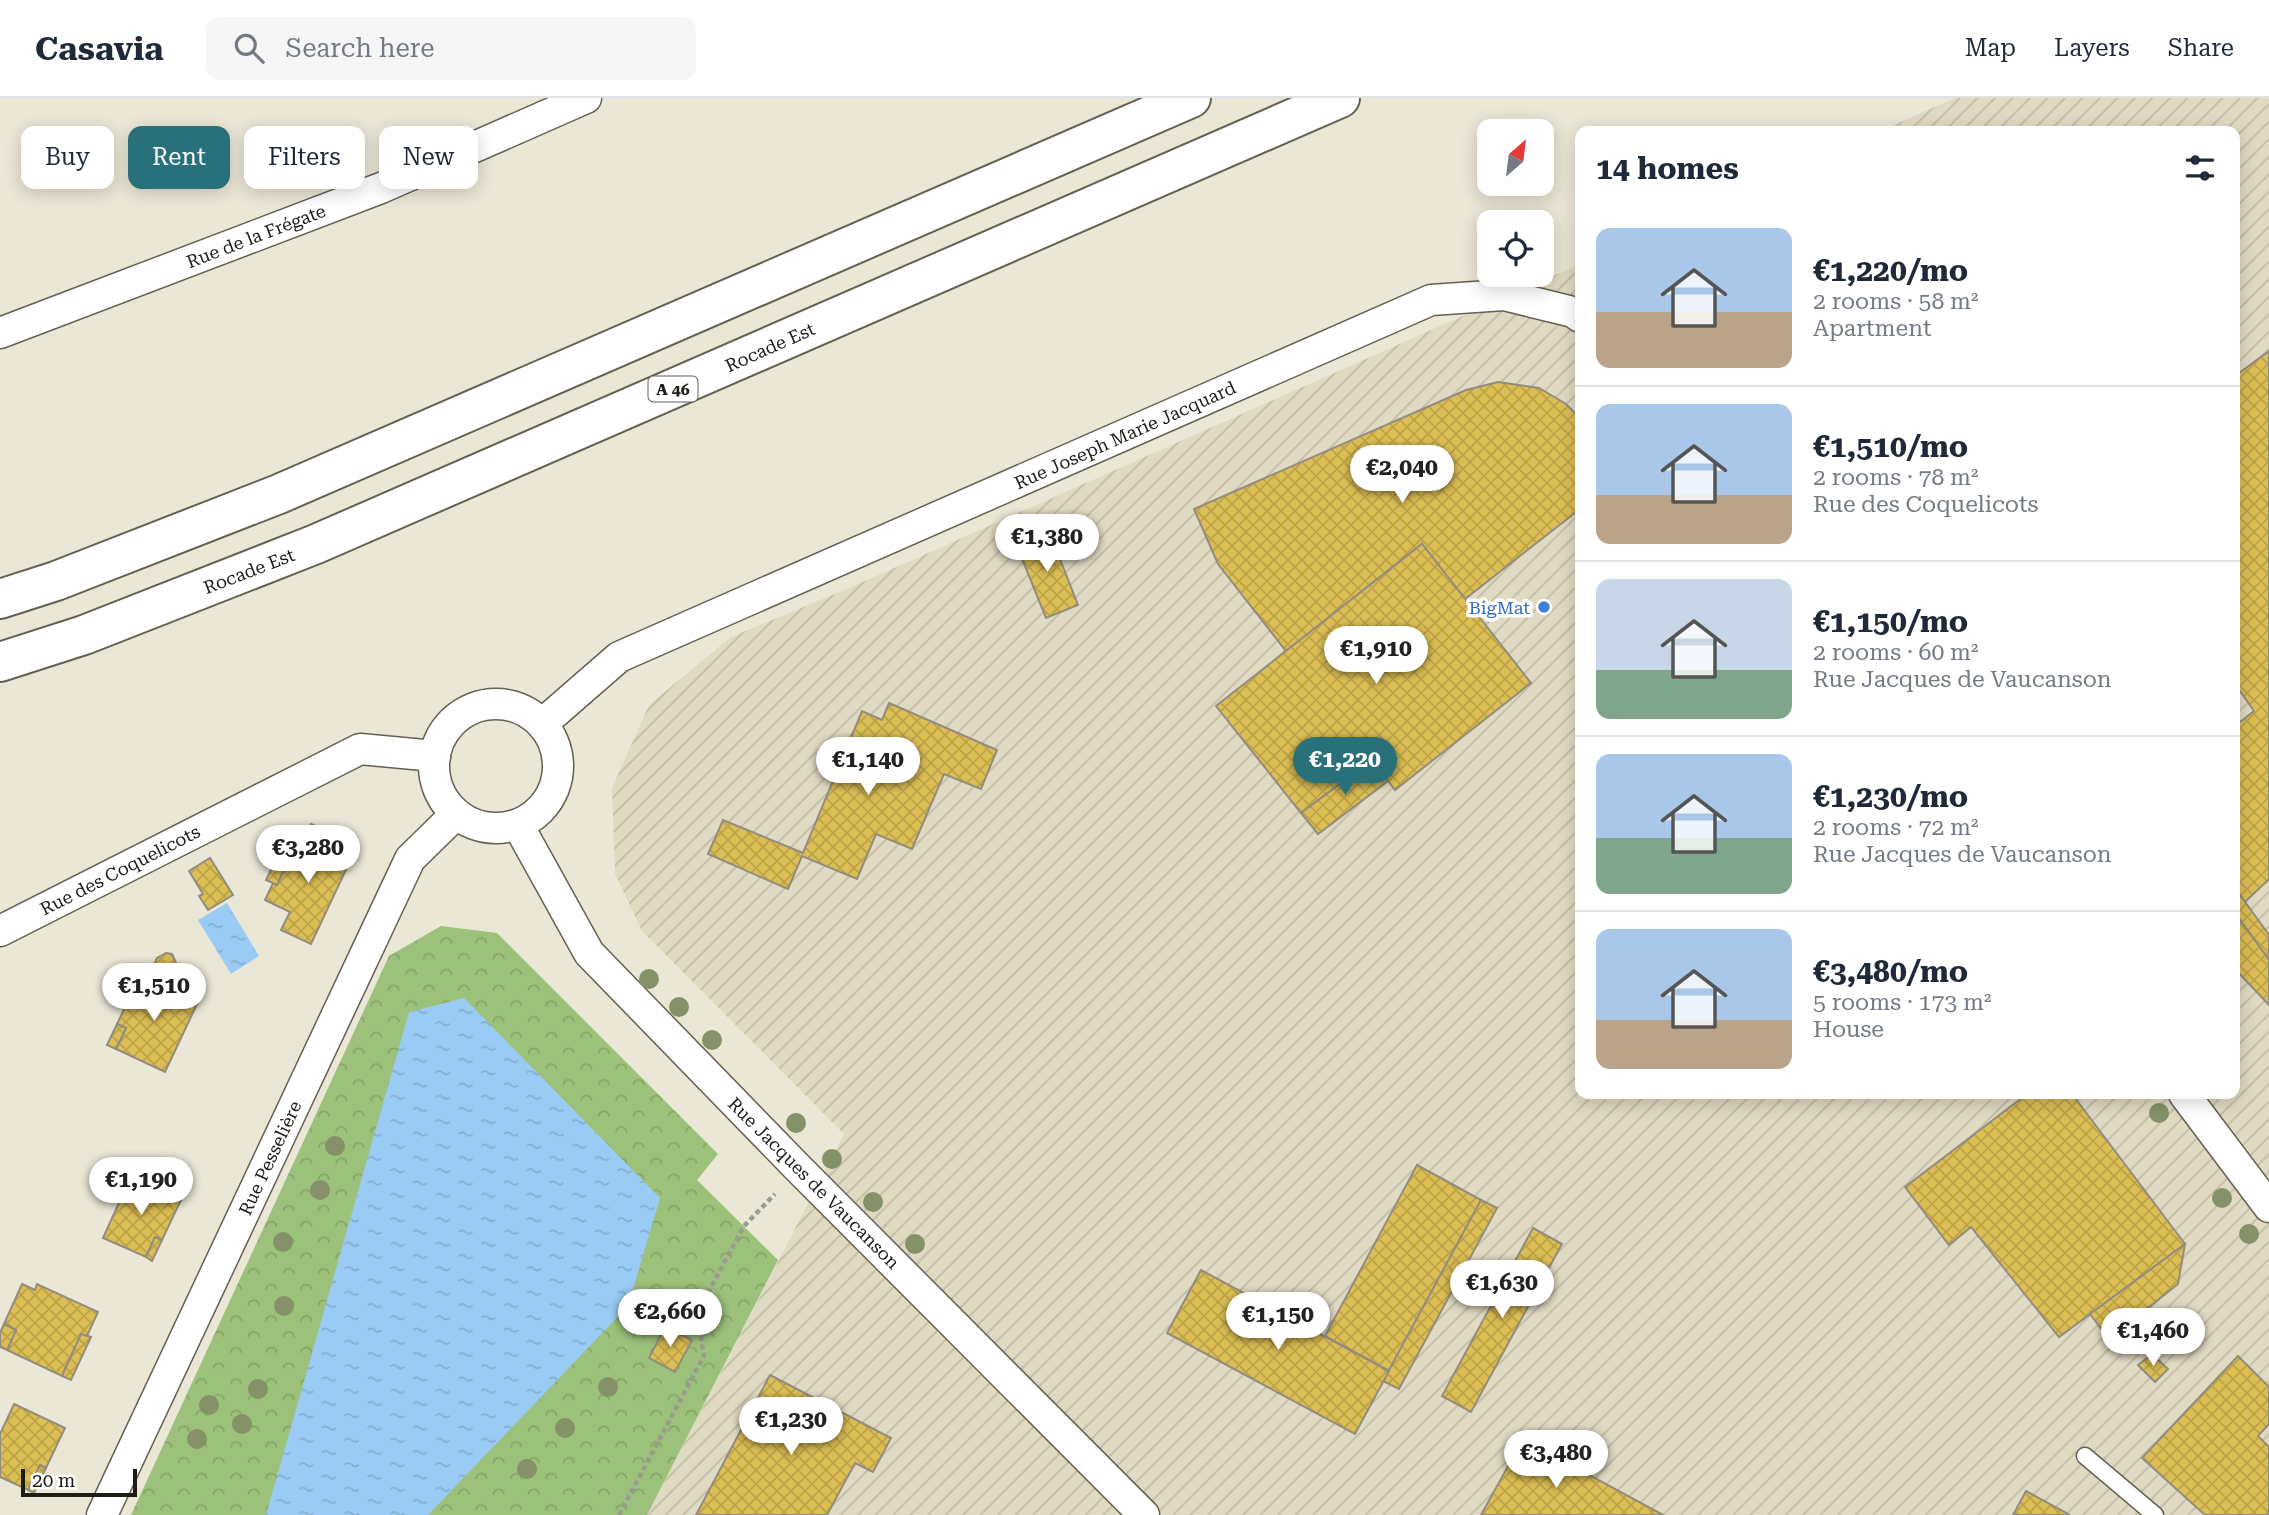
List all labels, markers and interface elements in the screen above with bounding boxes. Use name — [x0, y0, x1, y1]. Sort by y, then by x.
search box — [206, 17, 696, 80]
text: Casavia — [35, 29, 164, 68]
icon: search — [230, 29, 268, 67]
text: Search here — [286, 33, 434, 63]
text: Map — [1965, 34, 2016, 62]
text: Layers — [2054, 34, 2130, 62]
text: Share — [2168, 34, 2234, 62]
north arrow — [1477, 119, 1554, 196]
map controls — [1477, 119, 1554, 287]
chip: Buy — [21, 126, 114, 189]
chip: Rent — [128, 126, 230, 189]
chip: Filters — [244, 126, 365, 189]
chip: New — [379, 126, 478, 189]
icon: filters — [2181, 149, 2219, 187]
text: 14 homes — [1596, 151, 1739, 186]
street label: Rue de la Frégate — [184, 200, 329, 272]
button: locate — [1477, 210, 1554, 287]
text: €1,220/mo — [1813, 253, 1968, 288]
icon: home — [1652, 256, 1736, 340]
text: 2 rooms · 58 m² — [1813, 288, 1979, 315]
text: Apartment — [1813, 315, 1932, 342]
street label: Rocade Est — [722, 318, 818, 376]
road number: A 46 — [648, 376, 698, 402]
street label: Rue Joseph Marie Jacquard — [1011, 376, 1239, 493]
text: €1,510/mo — [1813, 429, 1968, 464]
icon: home — [1652, 432, 1736, 516]
pin: €2,040 — [1345, 446, 1459, 505]
text: €2,040 — [1366, 454, 1438, 481]
text: 2 rooms · 78 m² — [1813, 464, 1979, 491]
text: Rue des Coquelicots — [1813, 491, 2038, 518]
pin: €1,380 — [990, 514, 1104, 574]
text: €1,380 — [1011, 523, 1083, 550]
street label: Rocade Est — [200, 544, 298, 598]
place label: BigMat — [1469, 597, 1530, 618]
marker: BigMat — [1536, 599, 1552, 615]
text: €1,150/mo — [1813, 604, 1968, 639]
icon: home — [1652, 607, 1736, 691]
pin: €1,910 — [1319, 626, 1433, 686]
text: €1,910 — [1340, 635, 1412, 662]
text: 2 rooms · 60 m² — [1813, 639, 1979, 666]
text: Rue Jacques de Vaucanson — [1813, 666, 2112, 693]
pin: €1,140 — [811, 738, 925, 797]
pin: €1,220 — [1288, 738, 1402, 797]
text: €1,140 — [832, 746, 904, 773]
text: €1,220 — [1309, 746, 1381, 773]
text: €1,230/mo — [1813, 779, 1968, 814]
icon: home — [1652, 782, 1736, 866]
text: 2 rooms · 72 m² — [1813, 814, 1979, 841]
street label: Rue des Coquelicots — [37, 821, 203, 919]
pin: €3,280 — [251, 826, 365, 885]
text: €3,280 — [272, 834, 344, 861]
text: Rue Jacques de Vaucanson — [1813, 841, 2112, 868]
text: €3,480/mo — [1813, 954, 1968, 989]
icon: home — [1652, 957, 1736, 1041]
pin: €1,510 — [97, 964, 211, 1023]
text: €1,510 — [118, 972, 190, 999]
text: 5 rooms · 173 m² — [1813, 989, 1991, 1016]
text: House — [1813, 1016, 1884, 1043]
street label: Rue Jacques de Vaucanson — [724, 1093, 904, 1273]
street label: Rue Pesselière — [234, 1097, 306, 1219]
pin: €1,190 — [84, 1158, 198, 1217]
text: €1,190 — [105, 1166, 177, 1193]
pin: €1,630 — [1445, 1260, 1559, 1320]
text: €1,630 — [1466, 1269, 1538, 1296]
pin: €2,660 — [613, 1290, 727, 1349]
pin: €1,150 — [1221, 1292, 1335, 1352]
text: €2,660 — [634, 1298, 706, 1325]
text: €1,150 — [1242, 1301, 1314, 1328]
pin: €1,460 — [2096, 1308, 2210, 1368]
text: €1,460 — [2117, 1317, 2189, 1344]
pin: €1,230 — [734, 1398, 848, 1457]
text: €1,230 — [755, 1406, 827, 1433]
pin: €3,480 — [1499, 1430, 1613, 1490]
text: €3,480 — [1520, 1439, 1592, 1466]
scale bar — [21, 1466, 136, 1498]
text: 20 m — [32, 1469, 75, 1492]

